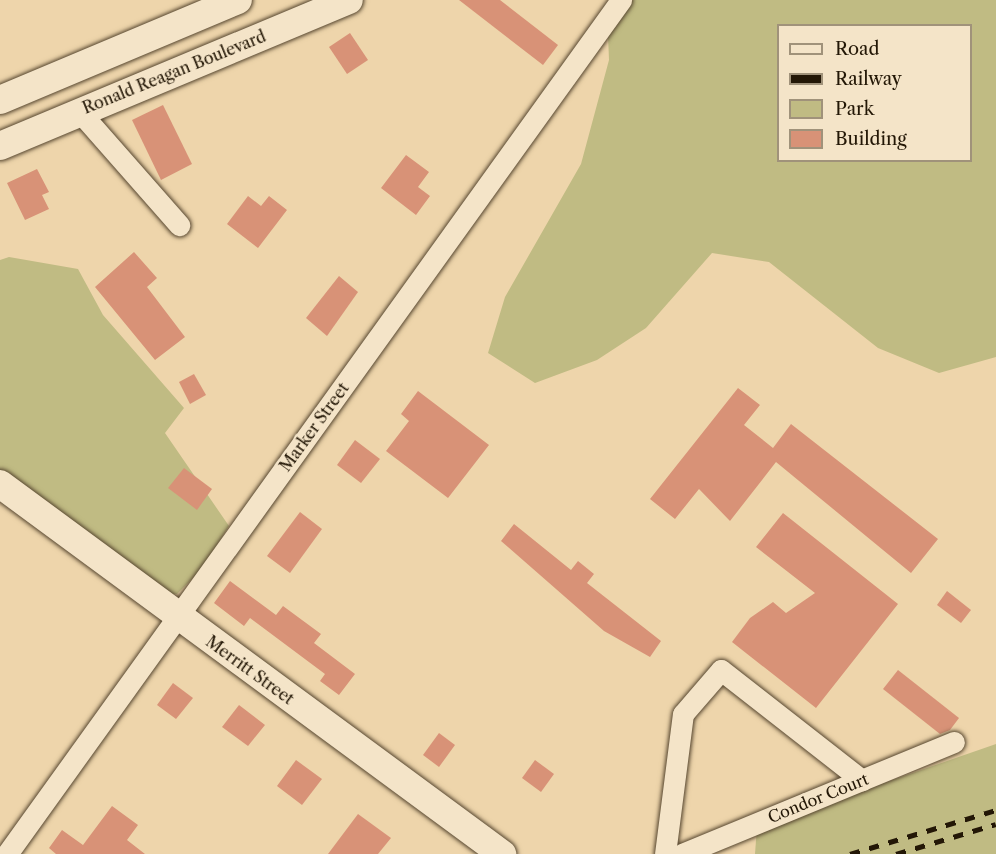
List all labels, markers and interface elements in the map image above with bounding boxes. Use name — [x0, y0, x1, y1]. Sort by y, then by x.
legend — [777, 24, 972, 162]
street label: Ronald Reagan Boulevard — [80, 26, 268, 118]
text: Road — [835, 38, 880, 60]
text: Railway — [835, 68, 902, 90]
text: Park — [835, 98, 874, 120]
text: Building — [835, 128, 907, 150]
street label: Marker Street — [275, 379, 353, 475]
street label: Merritt Street — [202, 632, 298, 708]
street label: Condor Court — [765, 769, 871, 827]

